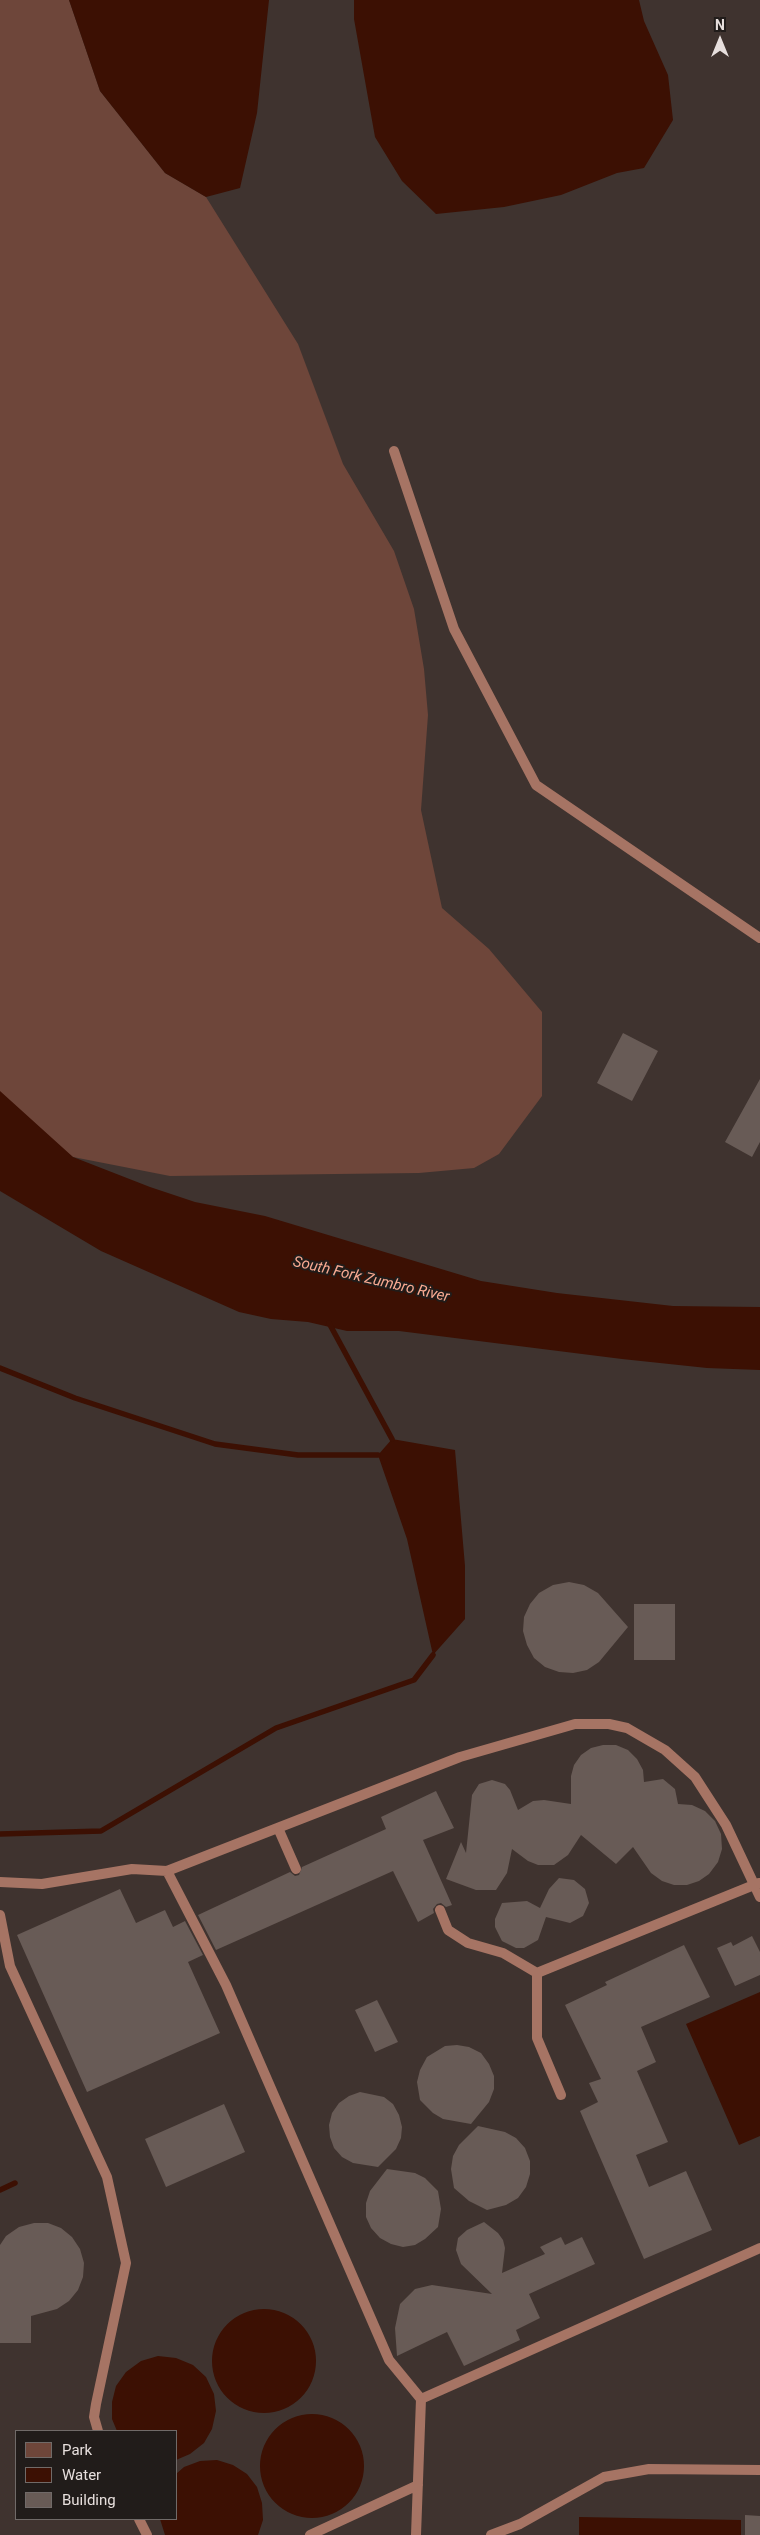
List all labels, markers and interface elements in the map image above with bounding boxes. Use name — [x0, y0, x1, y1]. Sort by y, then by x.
north arrow — [695, 15, 745, 65]
text: N — [715, 17, 725, 33]
water label: South Fork Zumbro River — [291, 1253, 451, 1307]
legend — [15, 2430, 178, 2520]
text: Park — [62, 2441, 92, 2459]
text: Water — [62, 2466, 101, 2484]
text: Building — [62, 2491, 116, 2509]

